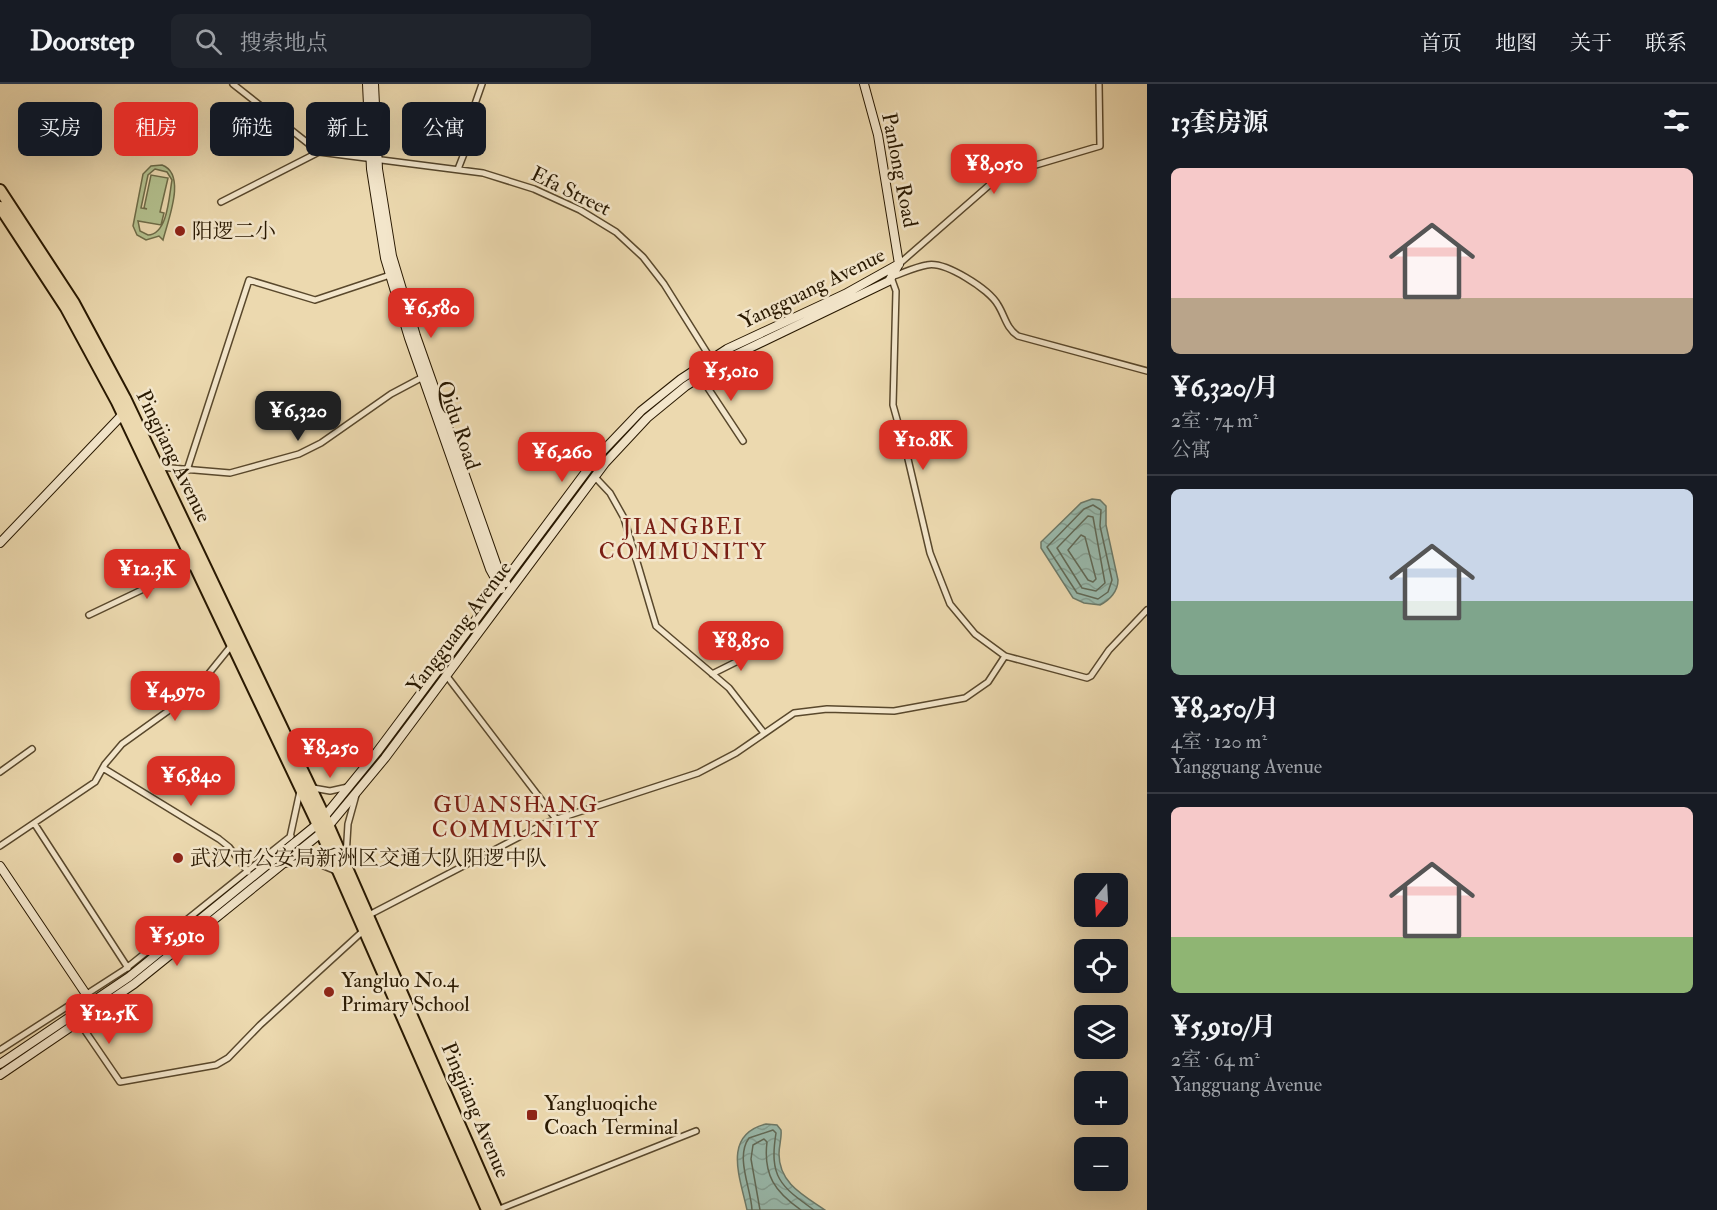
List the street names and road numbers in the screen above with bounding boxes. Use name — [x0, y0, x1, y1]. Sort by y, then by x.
street label: Panlong Road — [875, 111, 924, 230]
street label: Efa Street — [526, 161, 615, 222]
street label: Yangguang Avenue — [735, 241, 890, 335]
street label: Qidu Road — [431, 377, 487, 474]
street label: Pingjiang Avenue — [130, 385, 217, 527]
street label: Yangguang Avenue — [401, 556, 518, 699]
street label: Pingjiang Avenue — [435, 1038, 516, 1182]

